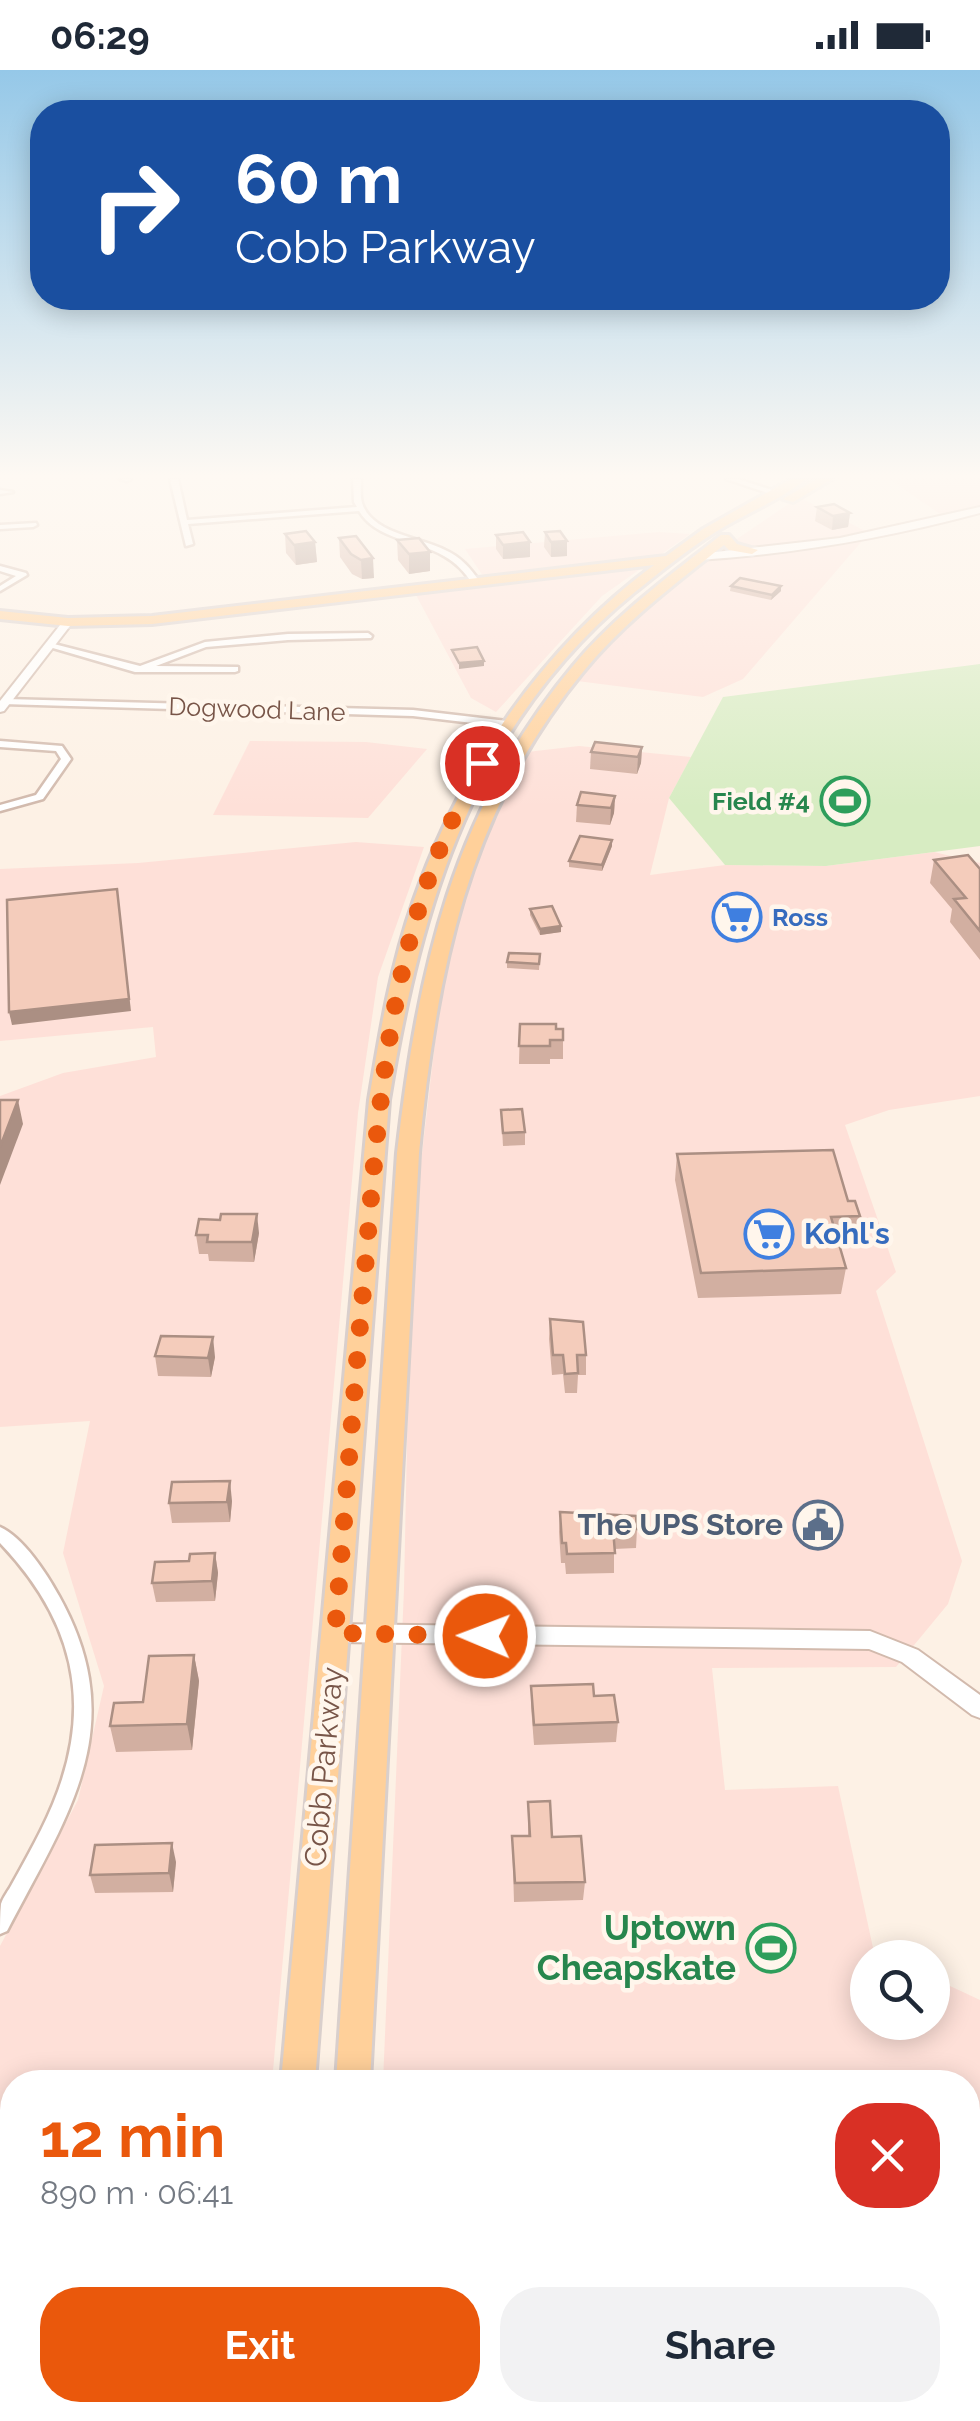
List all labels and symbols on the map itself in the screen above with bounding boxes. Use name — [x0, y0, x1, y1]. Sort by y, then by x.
street label: Dogwood Lane — [168, 691, 346, 727]
pin — [440, 721, 525, 806]
sports icon: Field #4 — [819, 775, 871, 827]
place label: Field #4 — [712, 786, 810, 816]
supermarket icon: Ross — [711, 891, 763, 943]
place label: Ross — [772, 902, 828, 932]
supermarket icon: Kohl's — [743, 1208, 795, 1260]
place label: Kohl's — [804, 1216, 890, 1251]
public building icon: The UPS Store — [792, 1499, 844, 1551]
place label: The UPS Store — [577, 1507, 783, 1542]
position arrow — [433, 1584, 537, 1688]
street label: Cobb Parkway — [297, 1666, 350, 1868]
place label: Uptown Cheapskate — [537, 1907, 736, 1988]
sports icon: Uptown Cheapskate — [745, 1922, 797, 1974]

